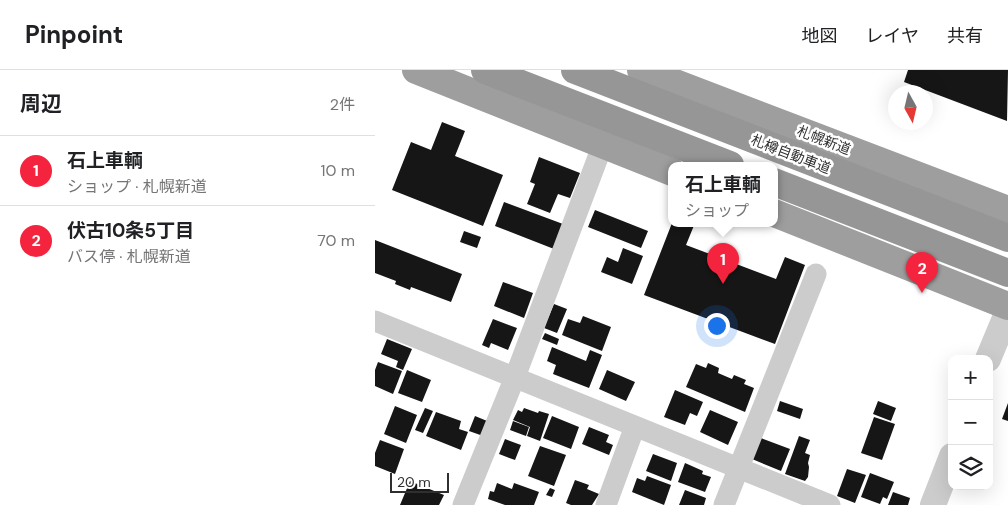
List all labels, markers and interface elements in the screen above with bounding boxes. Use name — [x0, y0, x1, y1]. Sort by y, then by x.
text: Pinpoint — [25, 19, 123, 50]
text: 地図 — [802, 24, 838, 48]
text: レイヤ — [866, 24, 919, 48]
text: 共有 — [947, 24, 983, 48]
north arrow — [888, 85, 933, 130]
text: 周辺 — [20, 90, 62, 118]
text: 2件 — [330, 94, 355, 115]
street label: 札幌新道 — [795, 122, 853, 158]
street label: 札樽自動車道 — [749, 131, 833, 177]
text: 石上車輌 — [67, 148, 143, 173]
text: 1 — [33, 160, 39, 181]
text: 10 m — [321, 160, 355, 181]
popup — [668, 162, 778, 227]
text: 石上車輌 — [685, 172, 761, 197]
text: ショップ · 札幌新道 — [67, 176, 207, 197]
text: ショップ — [685, 200, 749, 221]
text: 伏古10条5丁目 — [67, 218, 194, 243]
text: 2 — [31, 230, 41, 251]
text: 70 m — [317, 230, 355, 251]
pin: 1 — [707, 243, 739, 284]
text: バス停 · 札幌新道 — [67, 246, 191, 267]
pin: 2 — [906, 252, 938, 293]
your location — [704, 313, 730, 339]
map controls — [948, 355, 993, 490]
button: + — [948, 355, 993, 400]
button: − — [948, 400, 993, 445]
button: layers — [948, 445, 993, 490]
scale bar — [390, 470, 449, 493]
text: 20 m — [397, 473, 431, 491]

